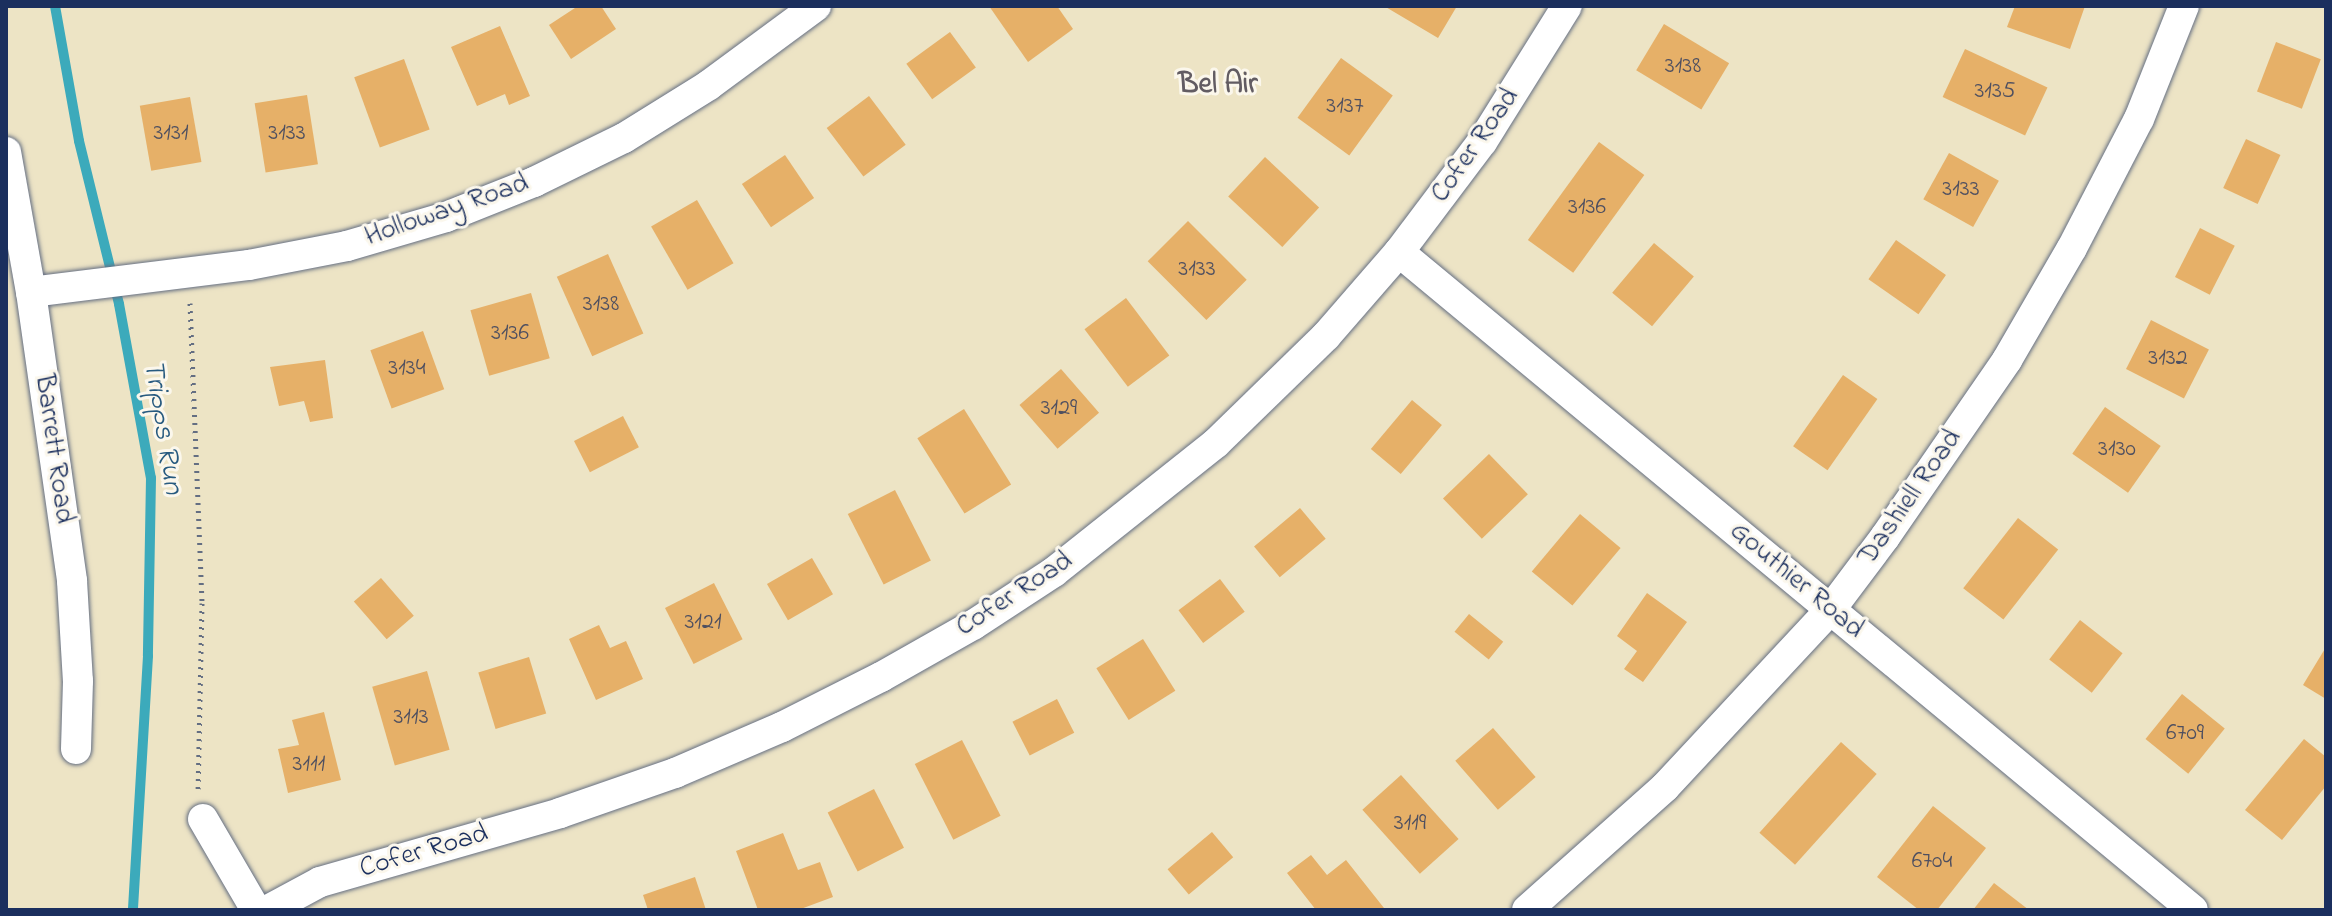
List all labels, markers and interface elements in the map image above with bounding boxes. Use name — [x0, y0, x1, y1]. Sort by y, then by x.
house number: 3138 — [1665, 53, 1701, 81]
district label: Bel Air — [1178, 67, 1258, 103]
house number: 3135 — [1974, 78, 2016, 106]
street label: Cofer Road — [1424, 82, 1528, 210]
house number: 3137 — [1326, 93, 1364, 121]
house number: 3131 — [153, 120, 189, 148]
house number: 3133 — [268, 120, 306, 148]
street label: Holloway Road — [361, 167, 533, 255]
house number: 3133 — [1942, 176, 1980, 204]
house number: 3136 — [1568, 194, 1606, 222]
house number: 3133 — [1178, 256, 1216, 284]
house number: 3138 — [583, 291, 619, 319]
house number: 3136 — [491, 320, 529, 348]
house number: 3132 — [2148, 345, 2188, 373]
house number: 3134 — [388, 355, 426, 383]
water label: Tripps Run — [134, 357, 190, 497]
street label: Barrett Road — [26, 372, 80, 526]
house number: 3129 — [1041, 395, 1077, 423]
street label: Dashiell Road — [1852, 424, 1970, 572]
house number: 3130 — [2098, 436, 2136, 464]
street label: Gouthier Road — [1722, 515, 1870, 647]
street label: Cofer Road — [950, 545, 1080, 645]
house number: 3121 — [684, 609, 722, 637]
house number: 3113 — [393, 704, 429, 732]
house number: 6709 — [2166, 720, 2204, 748]
house number: 3111 — [293, 751, 325, 779]
house number: 3119 — [1394, 810, 1426, 838]
street label: Cofer Road — [356, 818, 492, 886]
house number: 6704 — [1912, 848, 1952, 876]

